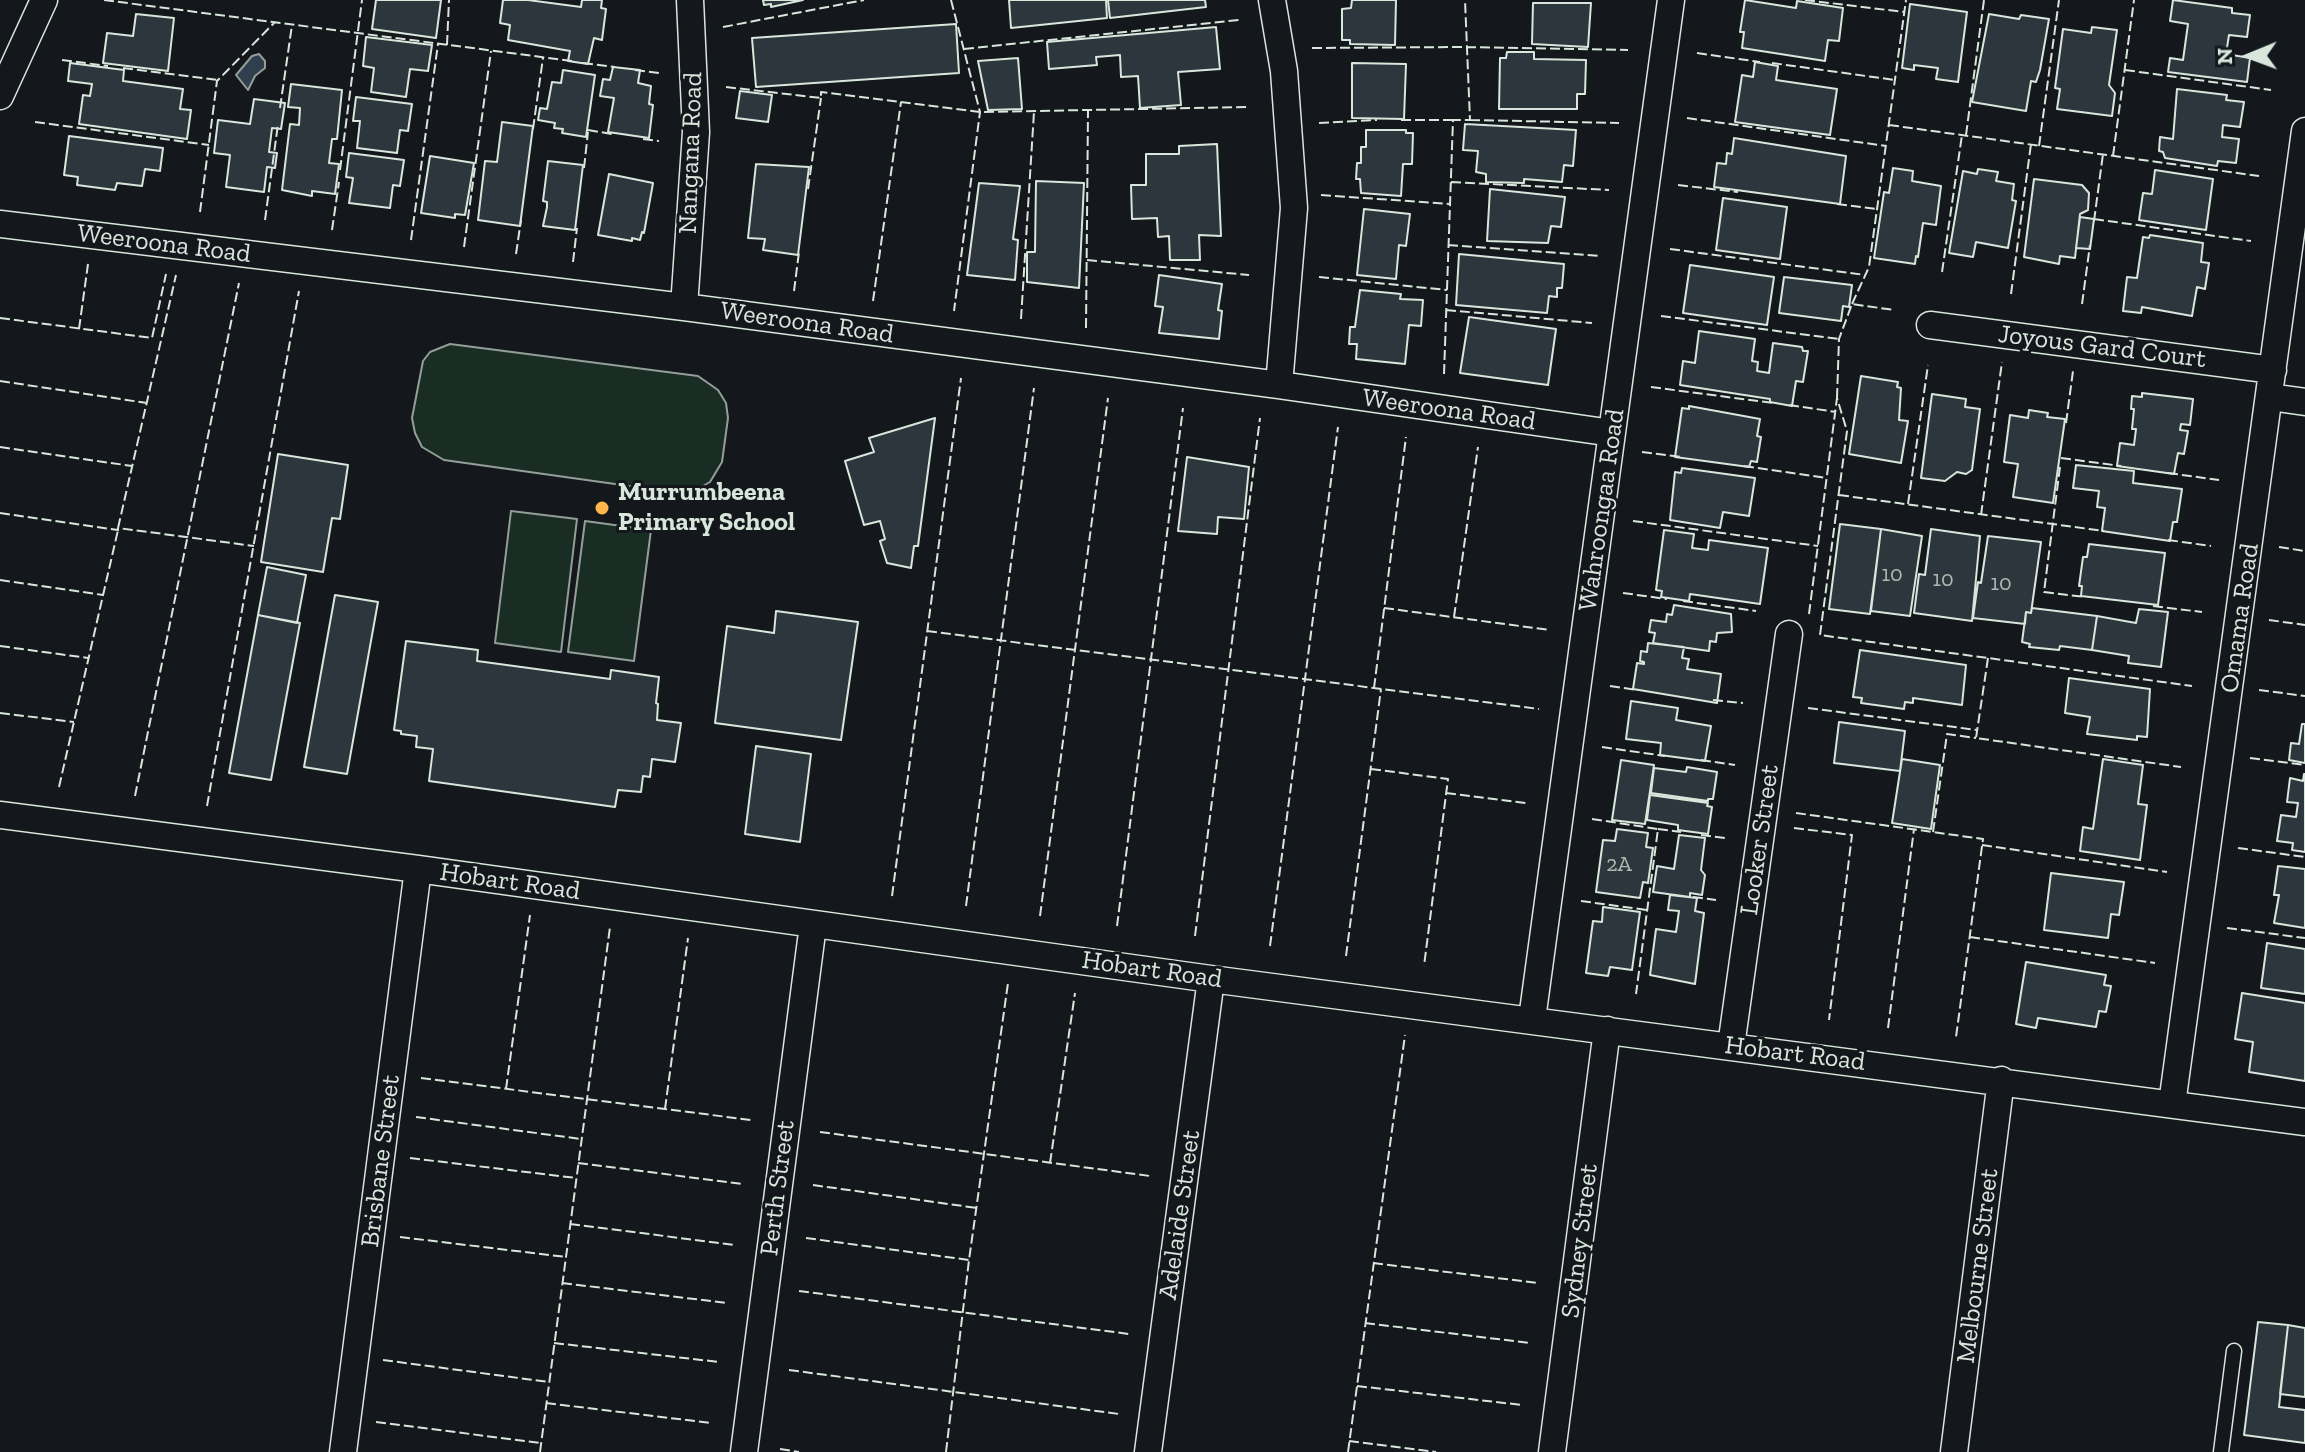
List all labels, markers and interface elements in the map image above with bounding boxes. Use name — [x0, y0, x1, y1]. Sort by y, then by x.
north arrow — [2209, 16, 2289, 96]
text: N — [2211, 48, 2238, 65]
street label: Nangana Road — [673, 71, 709, 235]
street label: Weeroona Road — [76, 218, 252, 270]
street label: Weeroona Road — [718, 295, 896, 351]
street label: Joyous Gard Court — [1996, 319, 2208, 375]
street label: Weeroona Road — [1360, 382, 1538, 438]
street label: Wahroongaa Road — [1572, 407, 1632, 613]
place label: Murrumbeena Primary School — [618, 477, 795, 538]
marker: Murrumbeena Primary School — [593, 499, 611, 517]
street label: Omama Road — [2214, 541, 2266, 695]
house number: 10 — [1881, 562, 1903, 588]
house number: 10 — [1932, 567, 1954, 593]
house number: 10 — [1990, 571, 2012, 597]
street label: Looker Street — [1734, 763, 1786, 917]
house number: 2A — [1606, 852, 1632, 878]
street label: Hobart Road — [438, 857, 582, 907]
street label: Hobart Road — [1080, 945, 1224, 995]
street label: Hobart Road — [1723, 1030, 1867, 1078]
street label: Brisbane Street — [355, 1073, 407, 1249]
street label: Perth Street — [754, 1119, 802, 1257]
street label: Adelaide Street — [1153, 1128, 1207, 1302]
street label: Sydney Street — [1555, 1162, 1605, 1320]
street label: Melbourne Street — [1951, 1167, 2005, 1365]

